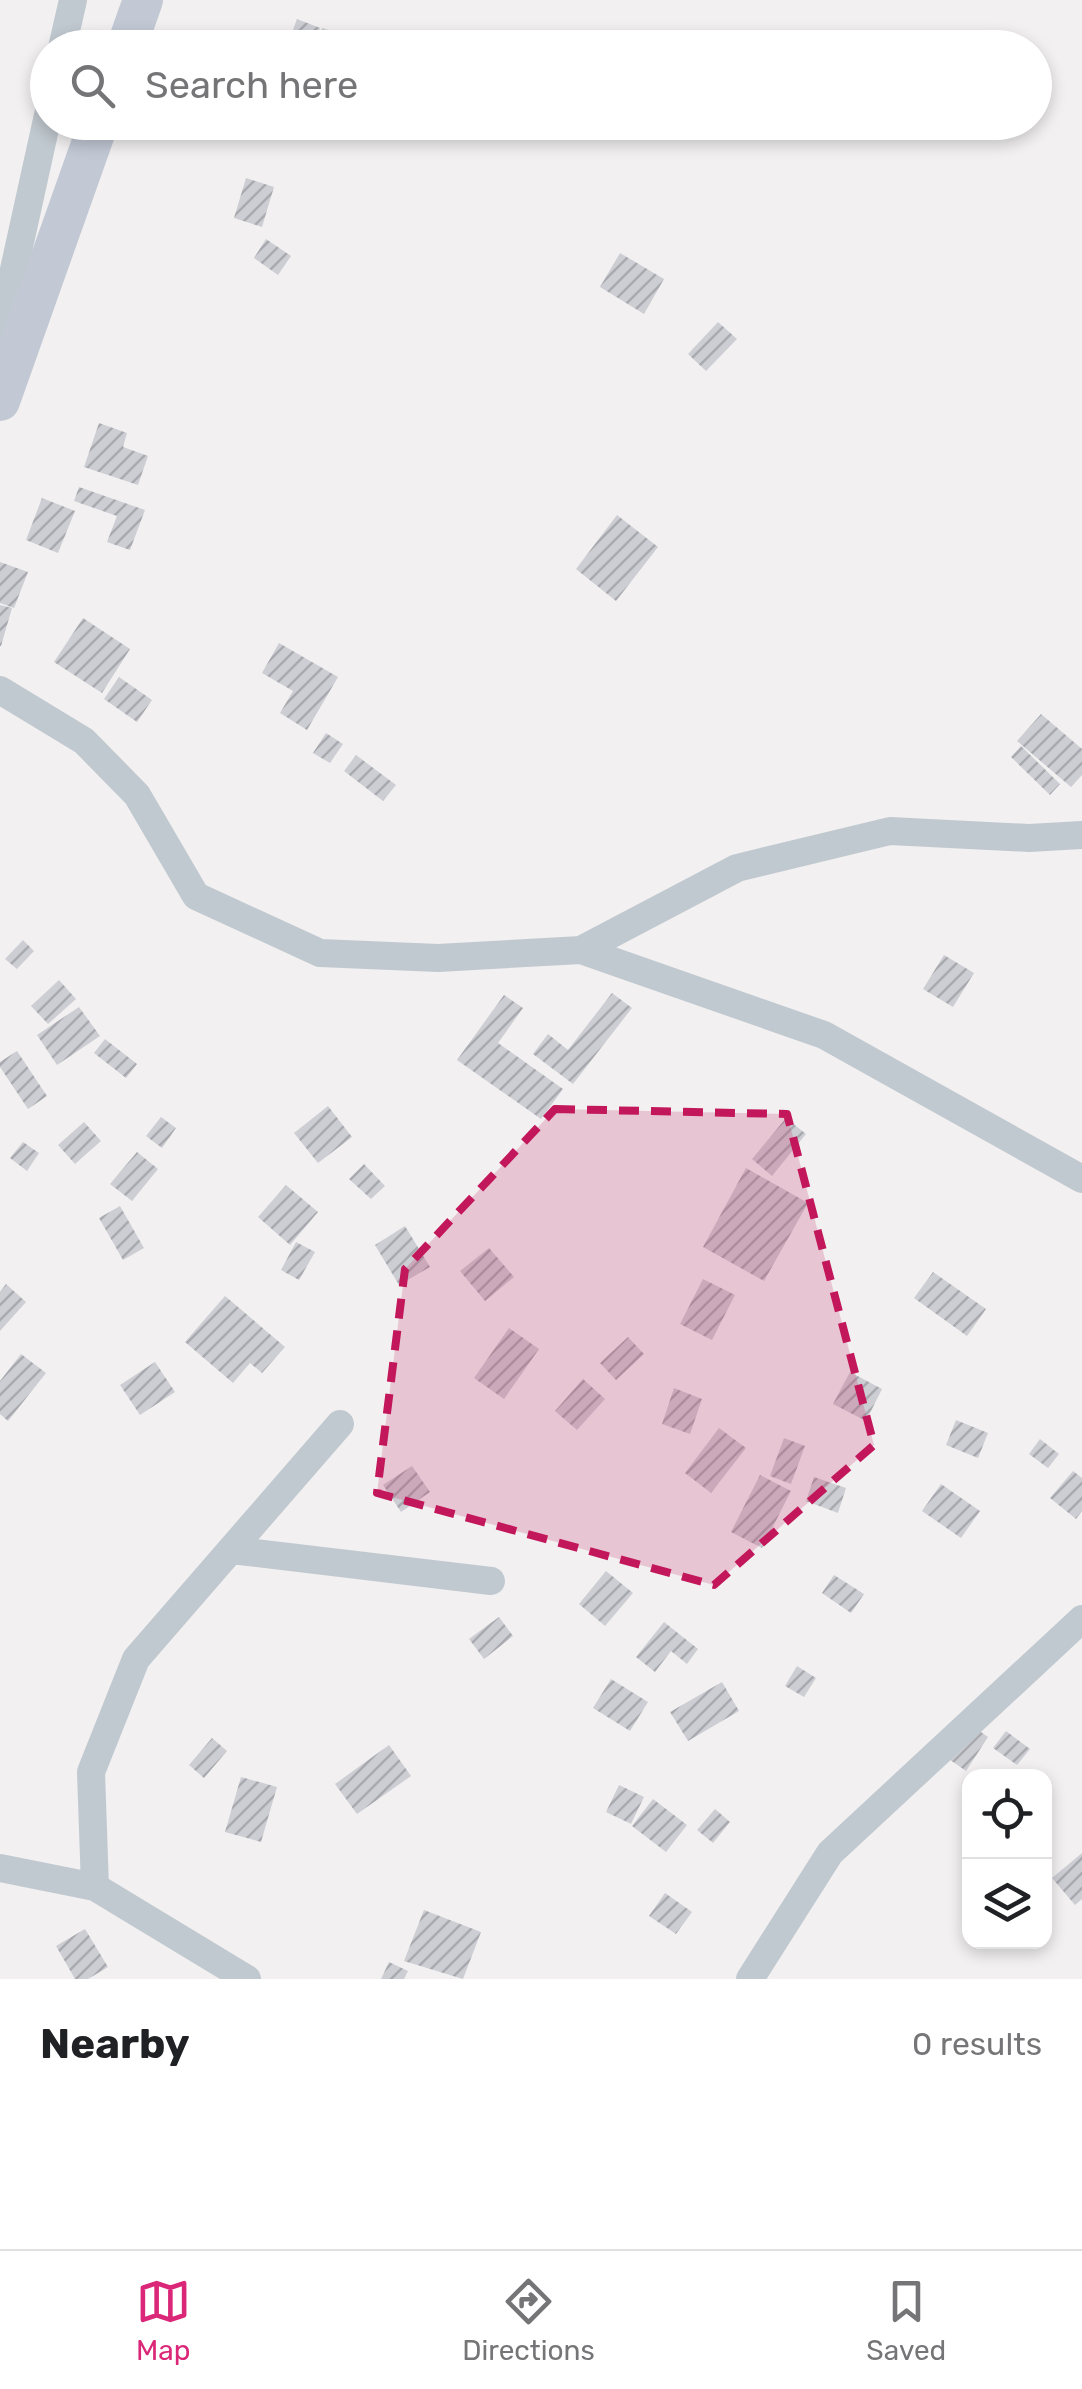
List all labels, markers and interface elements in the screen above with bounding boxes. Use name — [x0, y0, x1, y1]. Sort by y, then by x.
search box — [30, 30, 1052, 140]
icon: search — [65, 58, 120, 113]
text: Search here — [145, 62, 358, 108]
map controls — [962, 1769, 1052, 1949]
button: locate — [962, 1769, 1052, 1859]
button: layers — [962, 1859, 1052, 1949]
text: Nearby — [40, 2019, 190, 2069]
text: 0 results — [912, 2025, 1042, 2063]
tab: Map — [136, 2274, 191, 2367]
tab: Directions — [462, 2274, 595, 2367]
tab: Saved — [866, 2274, 946, 2367]

